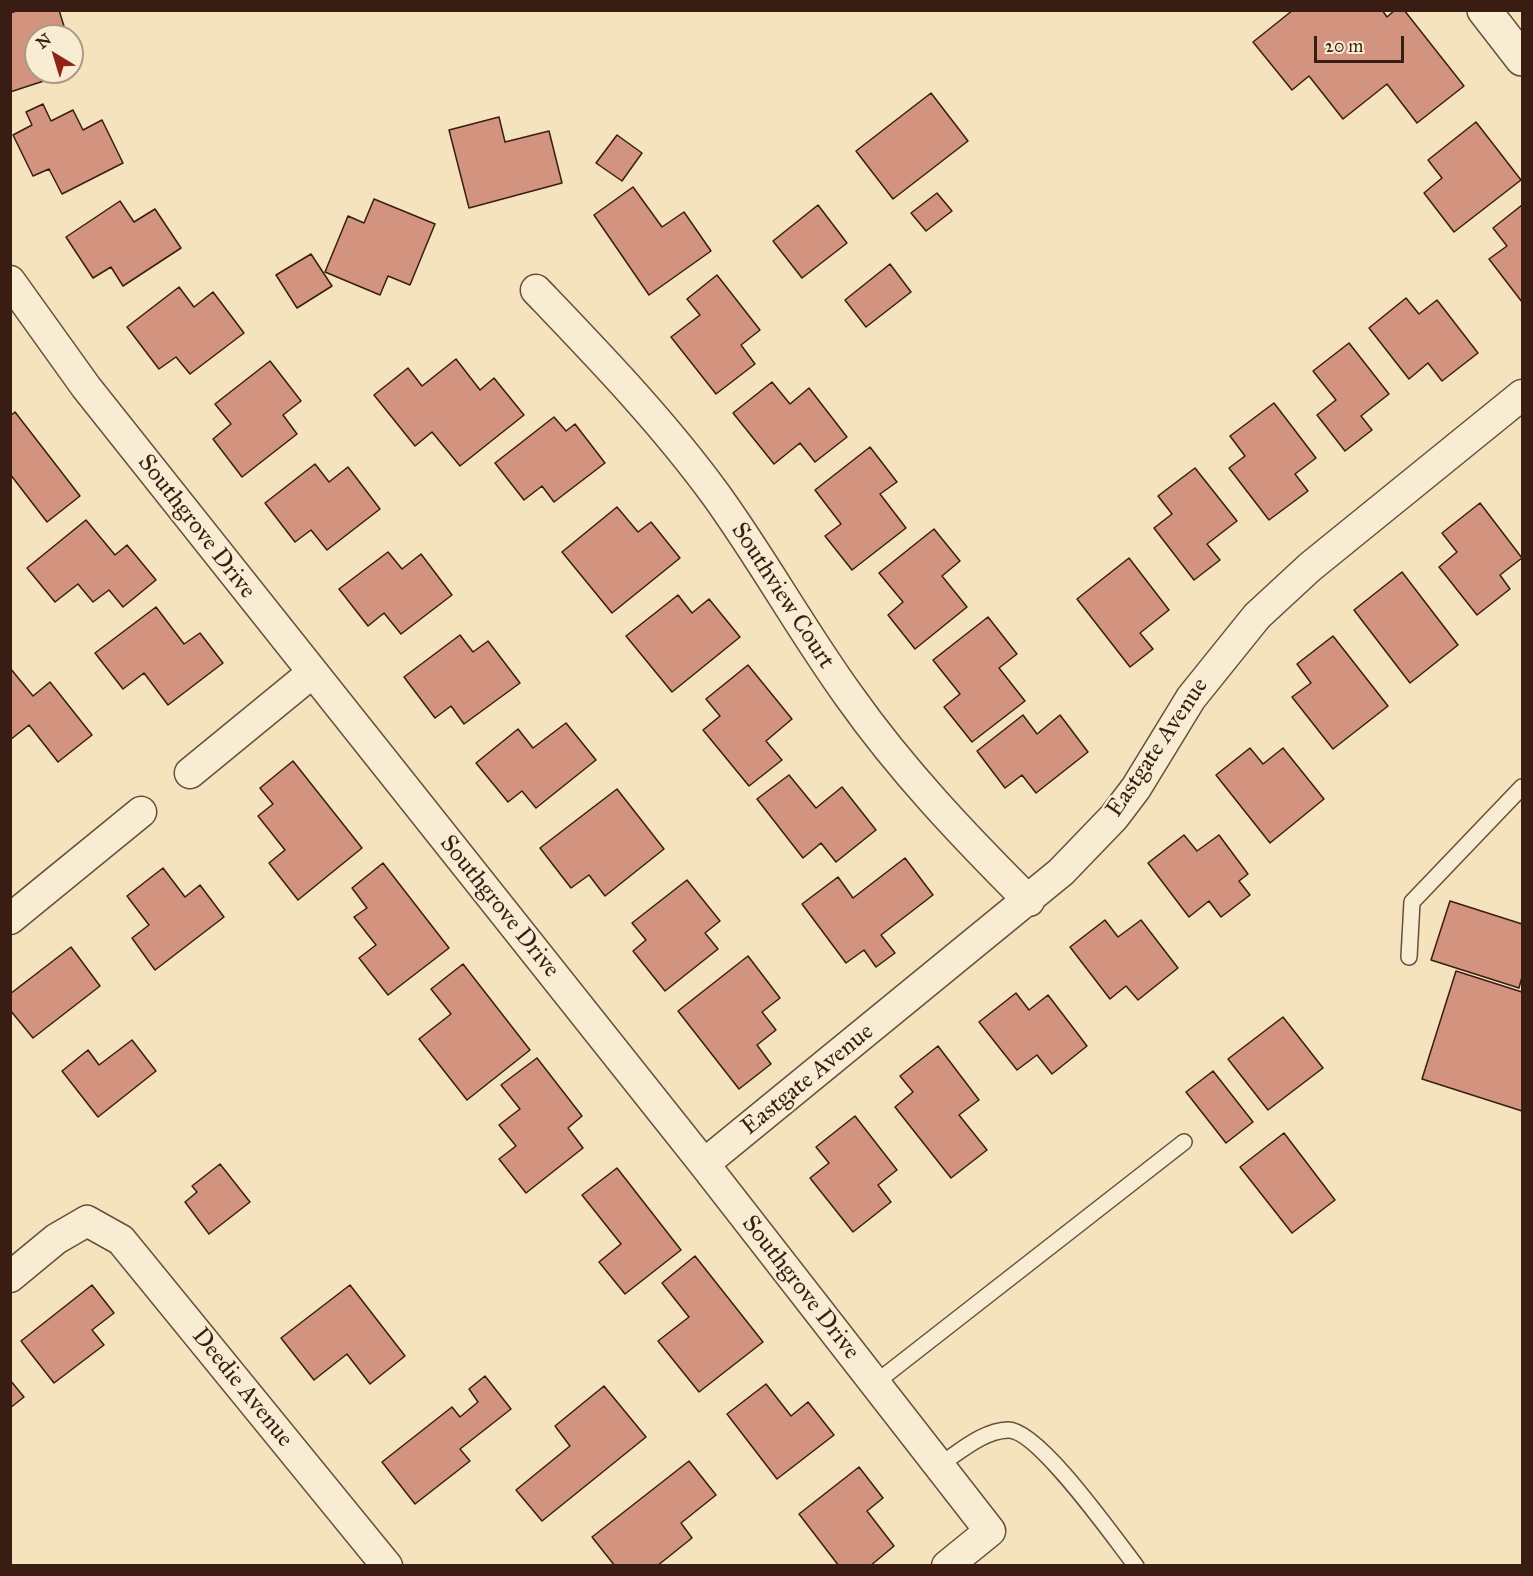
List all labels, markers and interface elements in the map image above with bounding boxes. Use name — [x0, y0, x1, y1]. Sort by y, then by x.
north arrow — [24, 24, 84, 84]
scale bar — [1317, 24, 1407, 62]
text: N — [33, 29, 55, 53]
text: 20 m — [1325, 35, 1363, 57]
street label: Southgrove Drive — [131, 449, 261, 605]
street label: Southview Court — [724, 518, 840, 674]
street label: Eastgate Avenue — [1101, 673, 1215, 823]
street label: Southgrove Drive — [433, 830, 565, 984]
street label: Eastgate Avenue — [736, 1018, 880, 1142]
street label: Southgrove Drive — [735, 1210, 865, 1366]
street label: Deedie Avenue — [185, 1323, 299, 1453]

